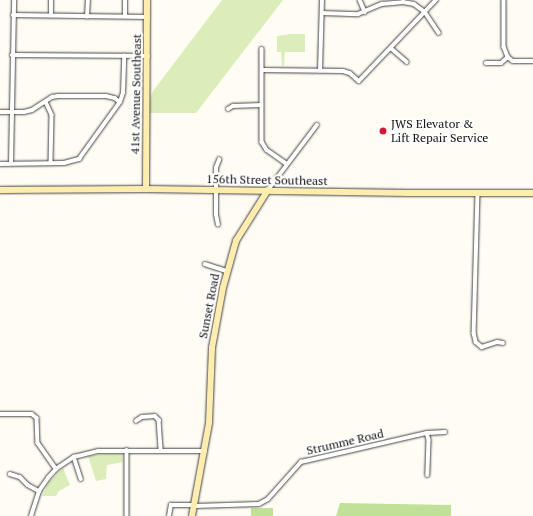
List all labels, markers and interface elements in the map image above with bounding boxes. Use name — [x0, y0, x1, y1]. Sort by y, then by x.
street label: 41st Avenue Southeast — [128, 34, 144, 154]
place label: JWS Elevator & Lift Repair Service — [391, 117, 488, 145]
marker: JWS Elevator & Lift Repair Service — [378, 126, 388, 136]
street label: 156th Street Southeast — [206, 172, 328, 188]
street label: Sunset Road — [196, 272, 222, 340]
street label: Strumme Road — [305, 426, 385, 458]

